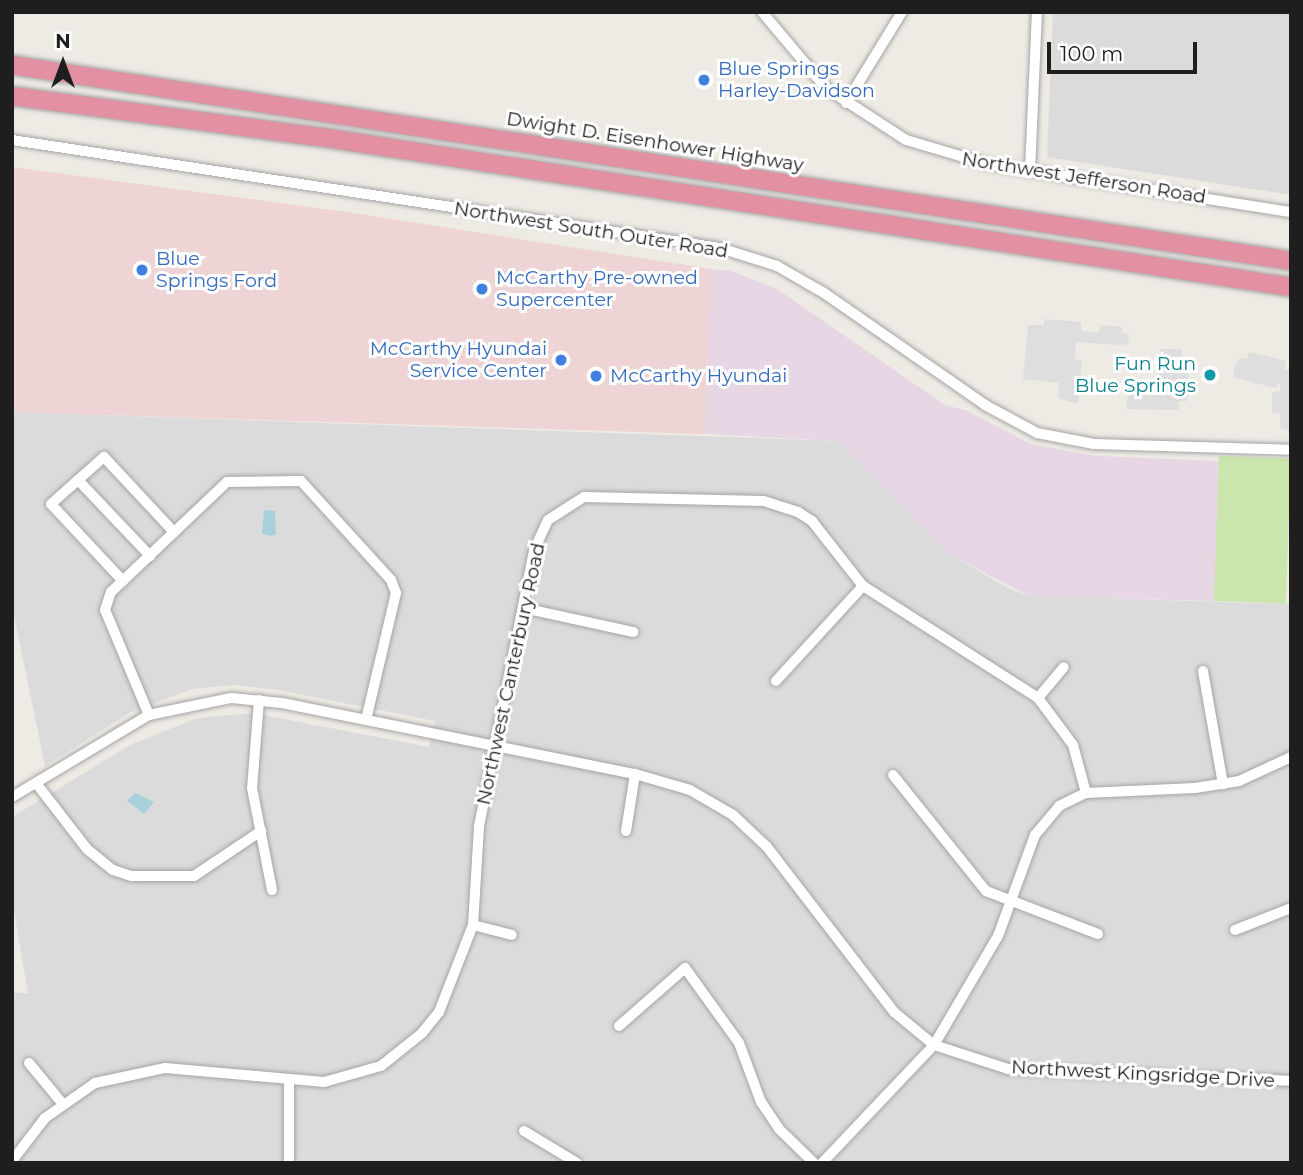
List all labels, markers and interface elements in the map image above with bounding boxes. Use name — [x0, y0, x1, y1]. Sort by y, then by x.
north arrow — [28, 28, 98, 98]
scale bar — [1051, 28, 1202, 72]
text: N — [55, 30, 71, 53]
text: 100 m — [1060, 41, 1123, 66]
place label: Blue Springs Harley-Davidson — [718, 58, 875, 102]
marker: Blue Springs Harley-Davidson — [696, 72, 712, 88]
street label: Dwight D. Eisenhower Highway — [505, 107, 805, 177]
street label: Northwest Jefferson Road — [960, 147, 1208, 209]
street label: Northwest South Outer Road — [452, 197, 730, 263]
place label: Blue Springs Ford — [156, 248, 277, 292]
marker: Blue Springs Ford — [134, 262, 150, 278]
place label: McCarthy Pre-owned Supercenter — [496, 267, 698, 311]
marker: McCarthy Pre-owned Supercenter — [474, 281, 490, 297]
place label: McCarthy Hyundai Service Center — [370, 338, 547, 382]
marker: McCarthy Hyundai Service Center — [553, 352, 569, 368]
place label: Fun Run Blue Springs — [1075, 353, 1196, 397]
place label: McCarthy Hyundai — [610, 365, 787, 387]
marker: Fun Run Blue Springs — [1202, 367, 1218, 383]
marker: McCarthy Hyundai — [588, 368, 604, 384]
street label: Northwest Canterbury Road — [472, 541, 550, 807]
street label: Northwest Kingsridge Drive — [1011, 1056, 1275, 1092]

